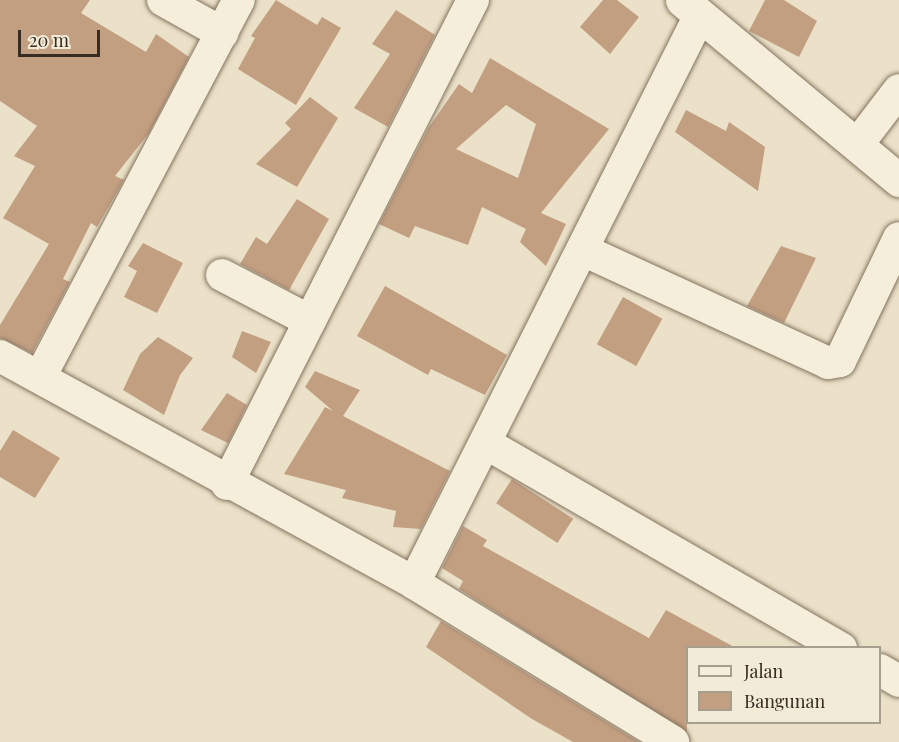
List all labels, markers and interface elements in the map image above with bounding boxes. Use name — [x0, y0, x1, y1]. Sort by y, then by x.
scale bar — [21, 18, 104, 56]
text: 20 m — [29, 28, 69, 52]
legend — [686, 646, 881, 724]
text: Jalan — [744, 659, 783, 683]
text: Bangunan — [744, 689, 825, 713]

